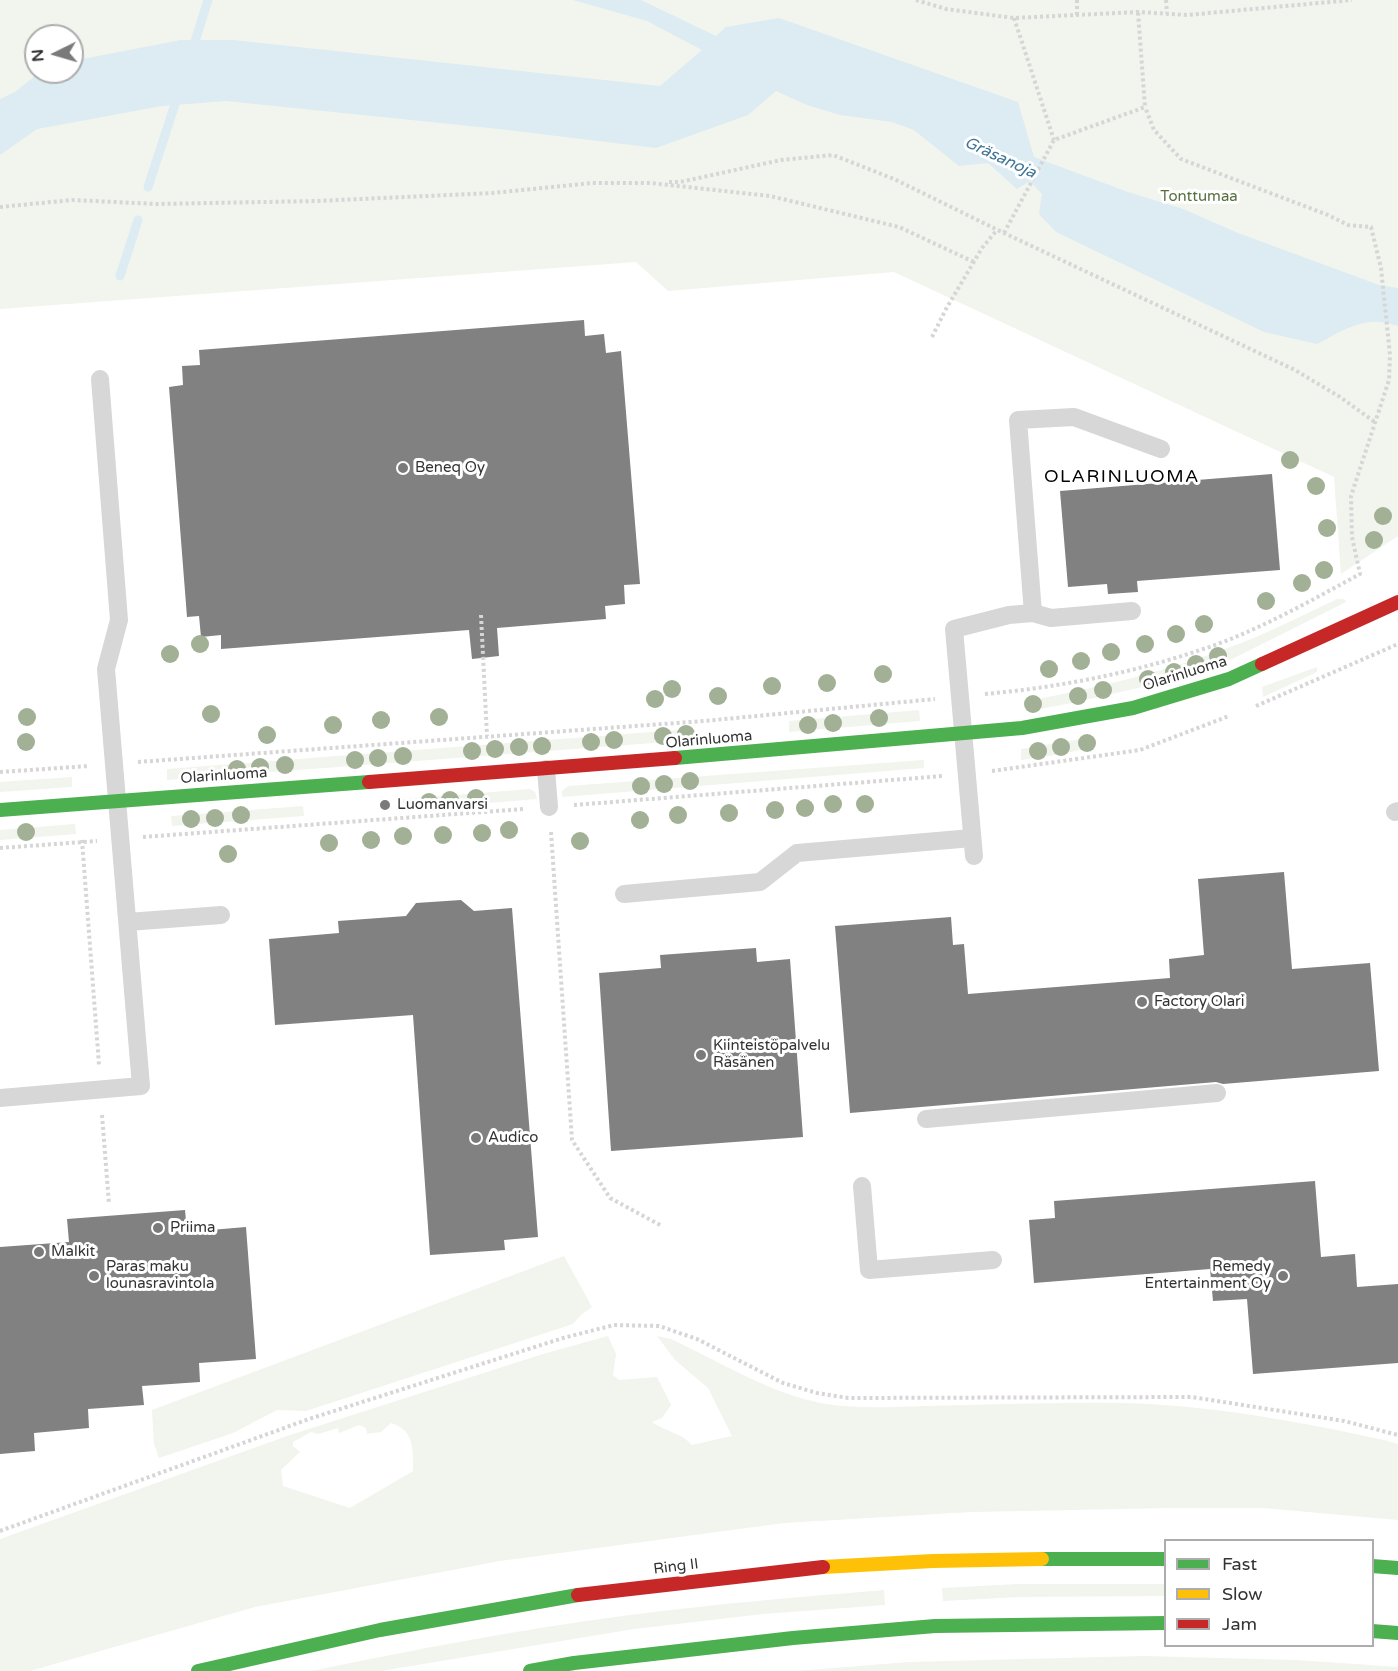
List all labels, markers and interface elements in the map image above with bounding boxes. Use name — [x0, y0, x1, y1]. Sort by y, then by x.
north arrow — [24, 24, 84, 84]
text: N — [28, 48, 49, 63]
water label: Gräsanoja — [961, 133, 1039, 183]
park label: Tonttumaa — [1160, 188, 1238, 206]
place label: Beneq Oy — [415, 459, 485, 477]
marker: Beneq Oy — [396, 461, 410, 475]
district label: OLARINLUOMA — [1044, 466, 1200, 488]
street label: Olarinluoma — [1141, 653, 1229, 695]
street label: Olarinluoma — [665, 727, 753, 753]
street label: Olarinluoma — [180, 764, 268, 788]
place label: Luomanvarsi — [397, 796, 488, 814]
marker: Luomanvarsi — [378, 798, 392, 812]
place label: Factory Olari — [1154, 993, 1245, 1011]
marker: Factory Olari — [1135, 995, 1149, 1009]
place label: Kiinteistöpalvelu Räsänen — [713, 1037, 830, 1072]
marker: Kiinteistöpalvelu Räsänen — [694, 1048, 708, 1062]
place label: Audico — [488, 1129, 538, 1147]
marker: Audico — [469, 1131, 483, 1145]
place label: Priima — [170, 1219, 215, 1237]
marker: Priima — [151, 1221, 165, 1235]
place label: Malkit — [51, 1243, 95, 1261]
marker: Malkit — [32, 1245, 46, 1259]
place label: Paras maku lounasravintola — [106, 1258, 214, 1293]
place label: Remedy Entertainment Oy — [1145, 1258, 1271, 1293]
marker: Paras maku lounasravintola — [87, 1269, 101, 1283]
marker: Remedy Entertainment Oy — [1276, 1269, 1290, 1283]
legend — [1164, 1539, 1374, 1647]
text: Fast — [1222, 1553, 1257, 1575]
street label: Ring II — [652, 1555, 700, 1579]
text: Slow — [1222, 1583, 1263, 1605]
text: Jam — [1222, 1613, 1257, 1635]

